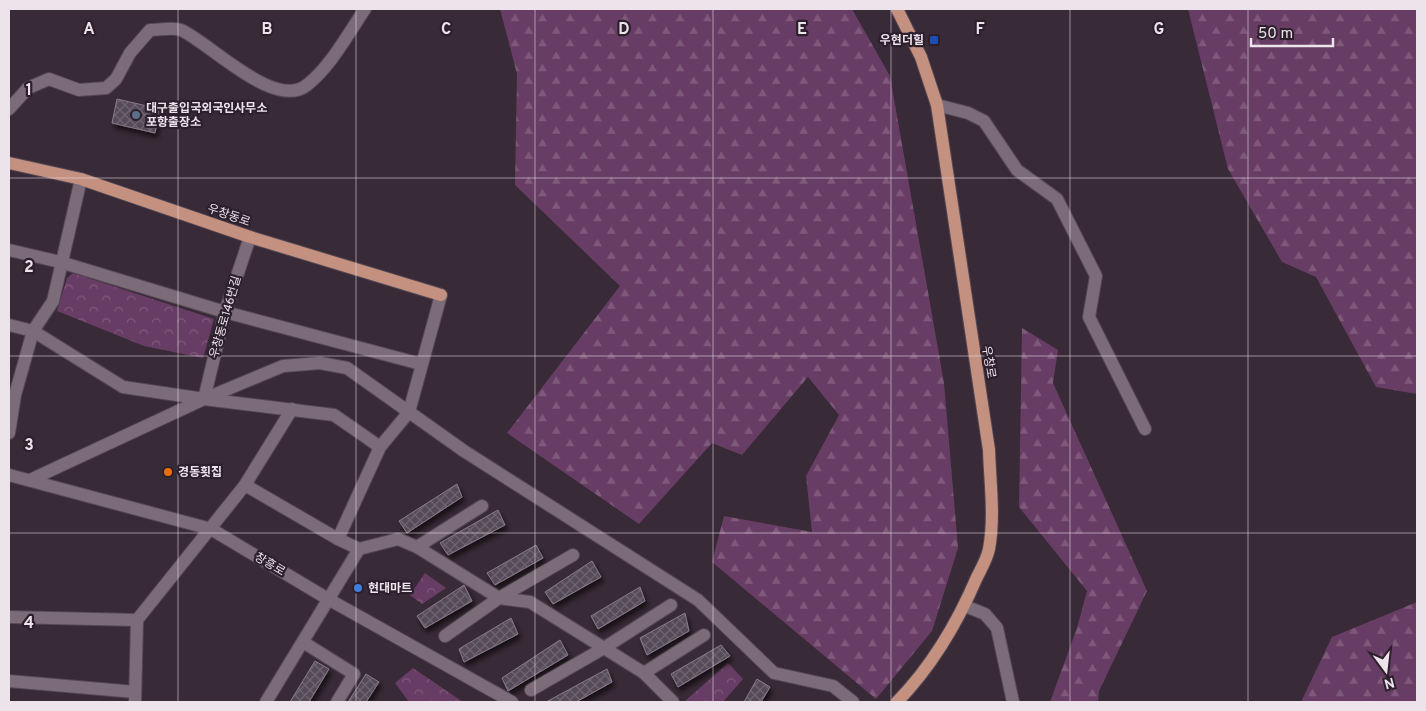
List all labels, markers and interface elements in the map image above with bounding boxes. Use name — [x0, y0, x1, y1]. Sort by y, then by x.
scale bar — [1251, 15, 1334, 47]
text: A — [83, 20, 95, 40]
text: B — [261, 20, 273, 40]
text: C — [441, 20, 451, 40]
text: D — [618, 20, 630, 40]
text: E — [797, 20, 807, 40]
text: F — [975, 20, 985, 40]
text: G — [1154, 20, 1164, 40]
text: 50 m — [1258, 25, 1293, 44]
place label: 우현더힐 — [880, 33, 924, 49]
marker: 우현더힐 — [928, 34, 940, 46]
text: 1 — [26, 81, 32, 101]
place label: 대구출입국외국인사무소 포항출장소 — [146, 101, 267, 131]
marker: 대구출입국외국인사무소 포항출장소 — [130, 109, 142, 121]
street label: 우창동로 — [205, 201, 252, 231]
text: 2 — [24, 258, 34, 278]
street label: 우창동로146번길 — [207, 274, 245, 360]
street label: 우창로 — [978, 345, 999, 380]
text: 3 — [24, 436, 34, 456]
place label: 경동횟집 — [178, 465, 222, 481]
marker: 경동횟집 — [162, 466, 174, 478]
street label: 창흥로 — [251, 549, 288, 580]
place label: 현대마트 — [368, 581, 412, 597]
marker: 현대마트 — [352, 582, 364, 594]
text: 4 — [24, 614, 34, 634]
north arrow — [1361, 646, 1411, 696]
text: N — [1382, 673, 1396, 692]

